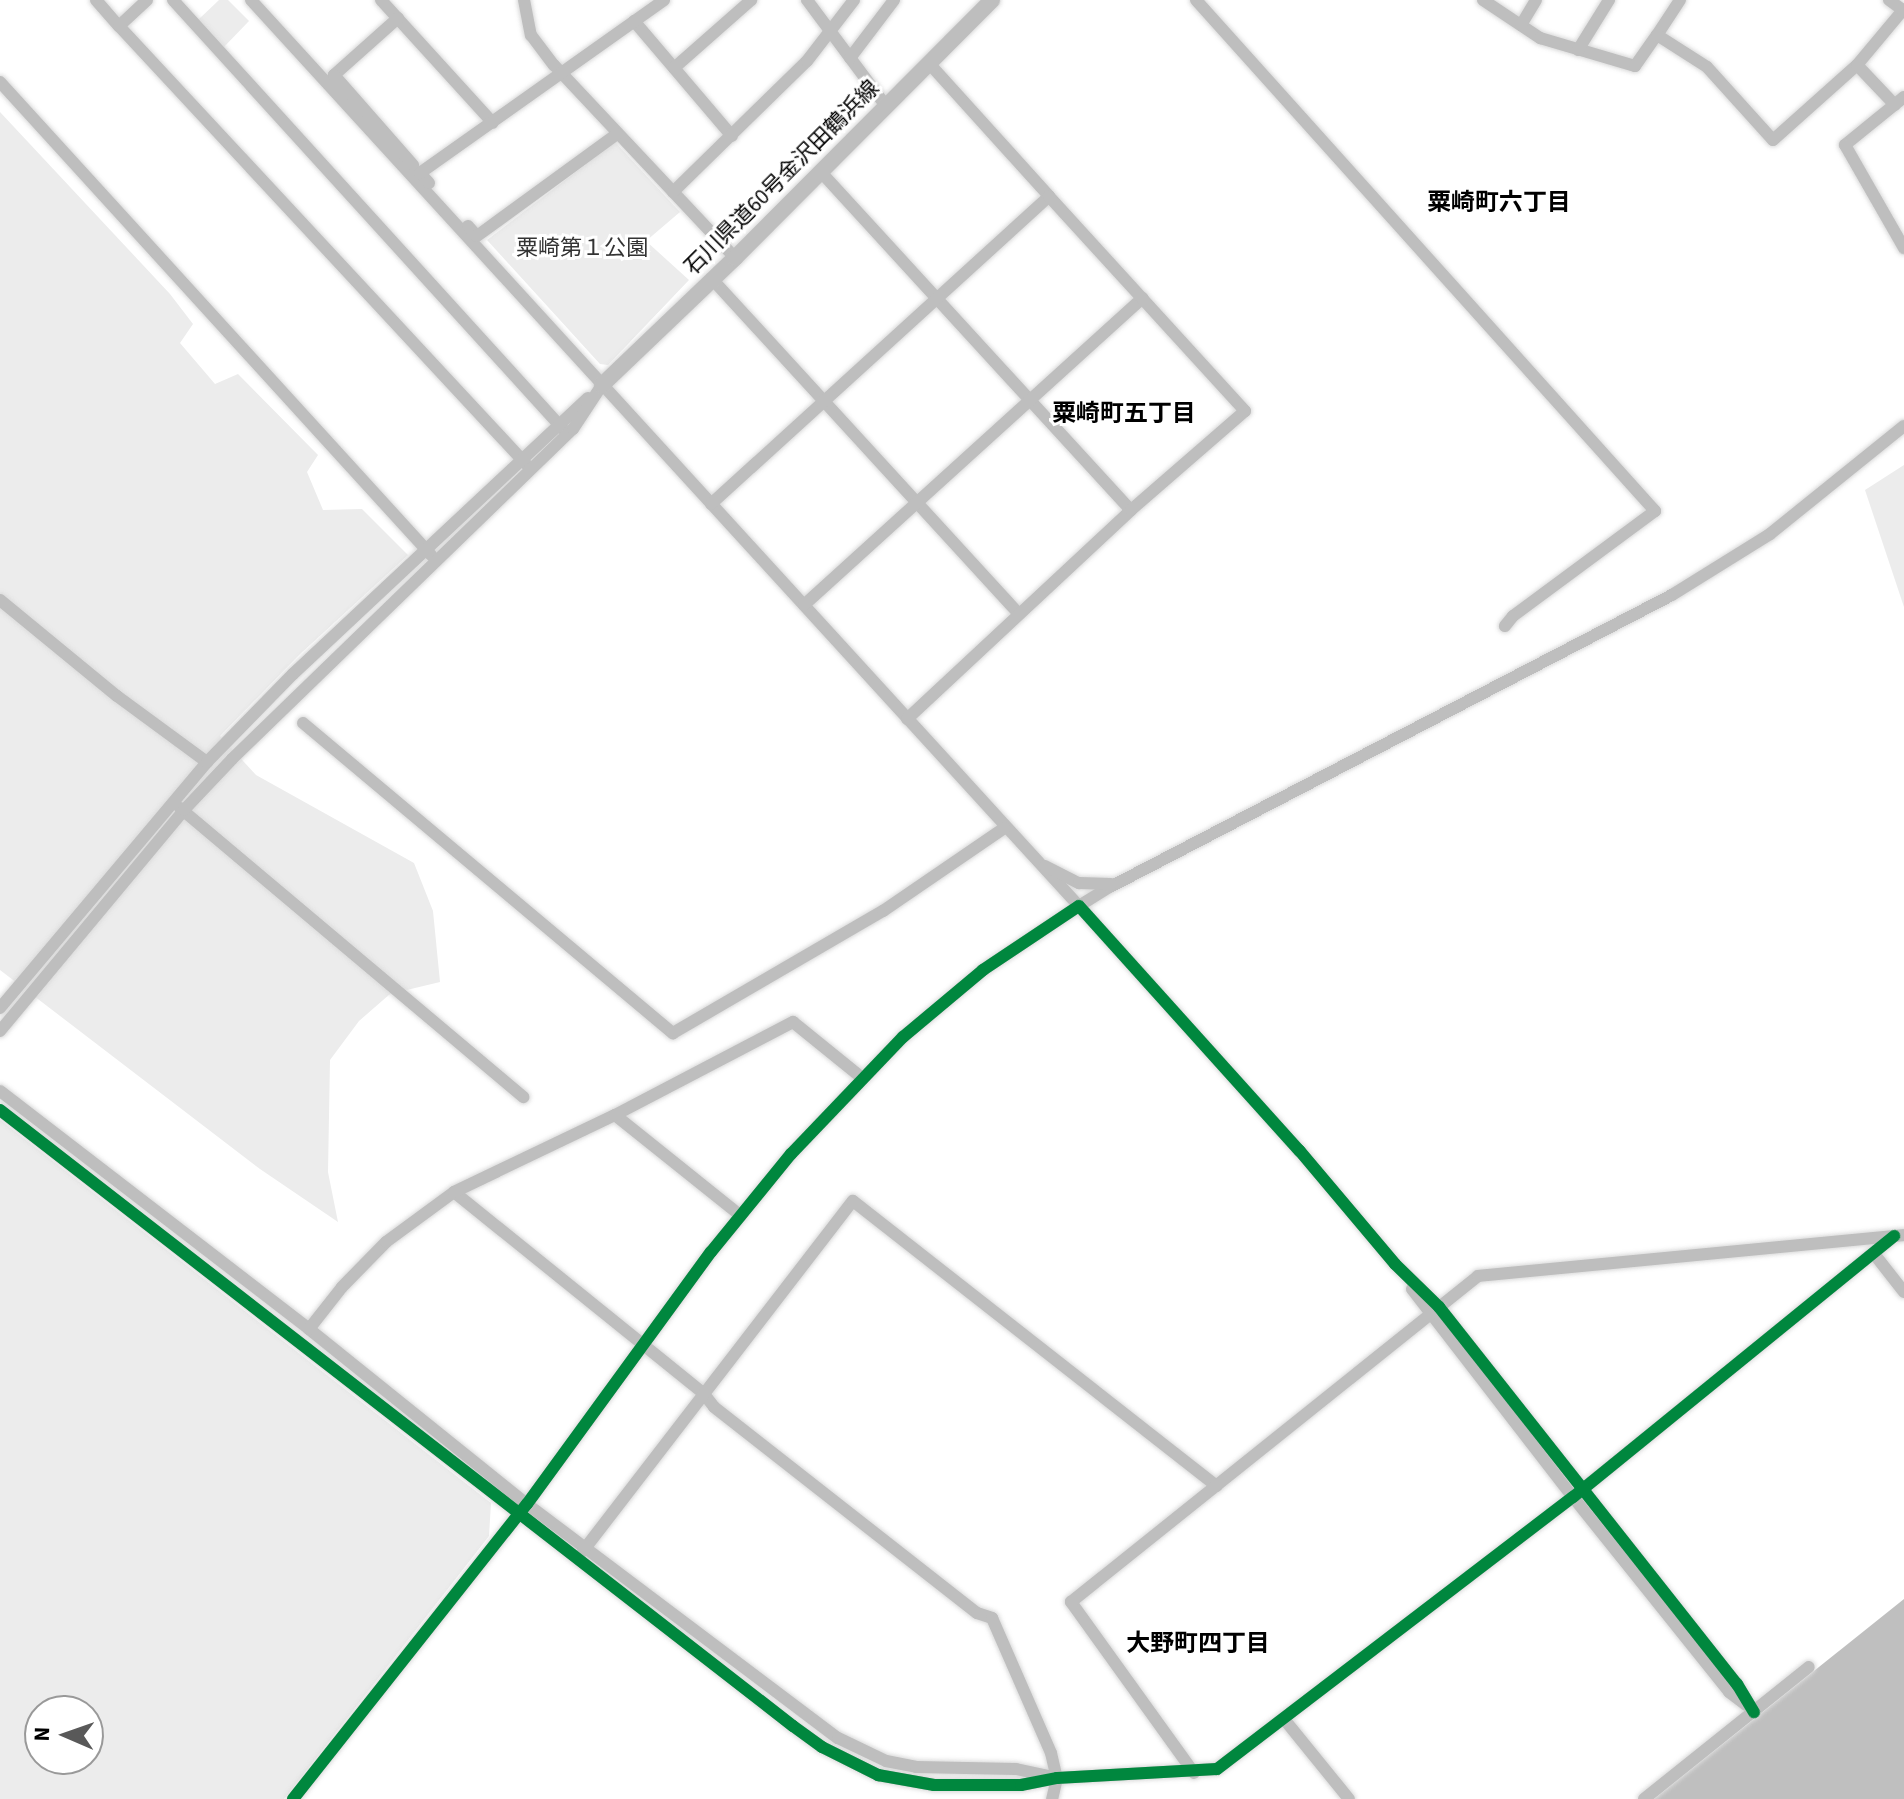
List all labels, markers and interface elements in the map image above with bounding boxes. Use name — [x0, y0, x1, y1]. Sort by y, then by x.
street label: 石川県道60号金沢田鶴浜線 — [679, 75, 885, 281]
district label: 粟崎町六丁目 — [1427, 189, 1571, 217]
park label: 粟崎第１公園 — [516, 236, 648, 262]
district label: 粟崎町五丁目 — [1052, 400, 1196, 428]
district label: 大野町四丁目 — [1126, 1630, 1270, 1658]
north arrow — [24, 1695, 104, 1775]
text: N — [26, 1726, 58, 1742]

